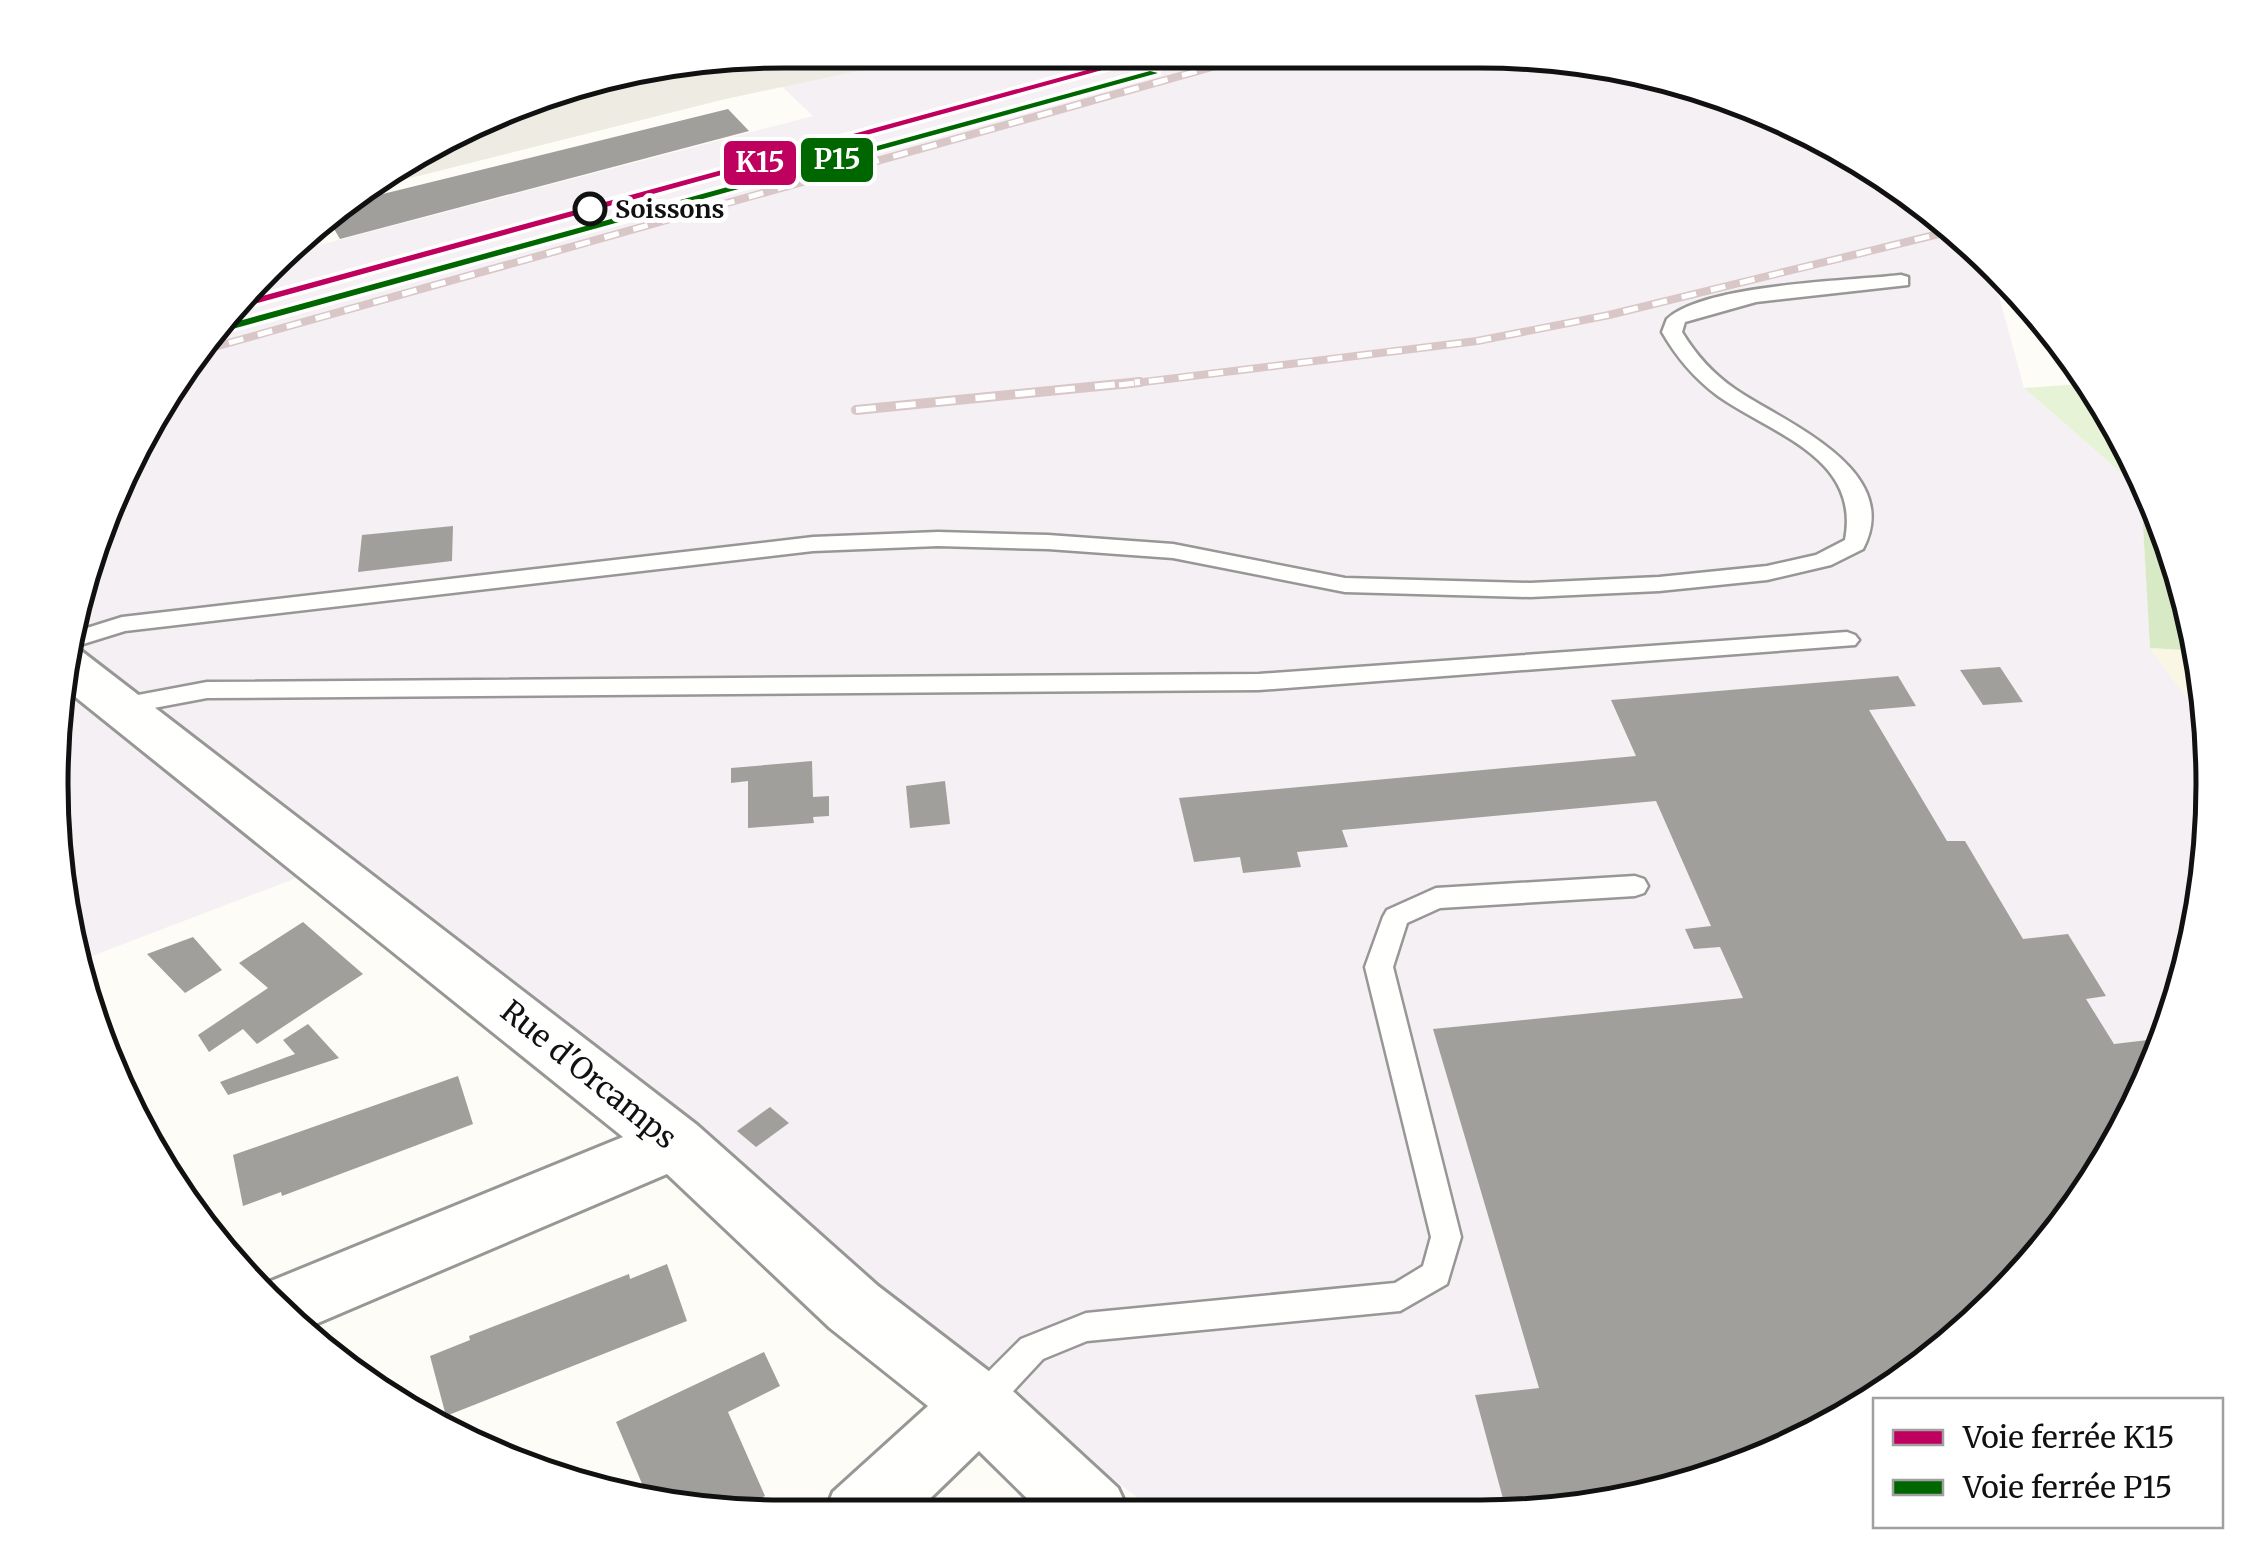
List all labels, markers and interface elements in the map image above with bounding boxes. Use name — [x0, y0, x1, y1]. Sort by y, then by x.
line badge: P15 — [799, 136, 875, 184]
line badge: K15 — [722, 139, 798, 187]
text: P15 — [813, 141, 861, 177]
text: K15 — [735, 144, 785, 180]
marker: Soissons — [574, 193, 606, 225]
place label: Soissons — [615, 193, 724, 225]
street label: Rue d'Orcamps — [494, 992, 684, 1156]
legend — [1873, 1398, 2223, 1528]
text: Voie ferrée K15 — [1962, 1418, 2175, 1456]
text: Voie ferrée P15 — [1962, 1468, 2172, 1506]

